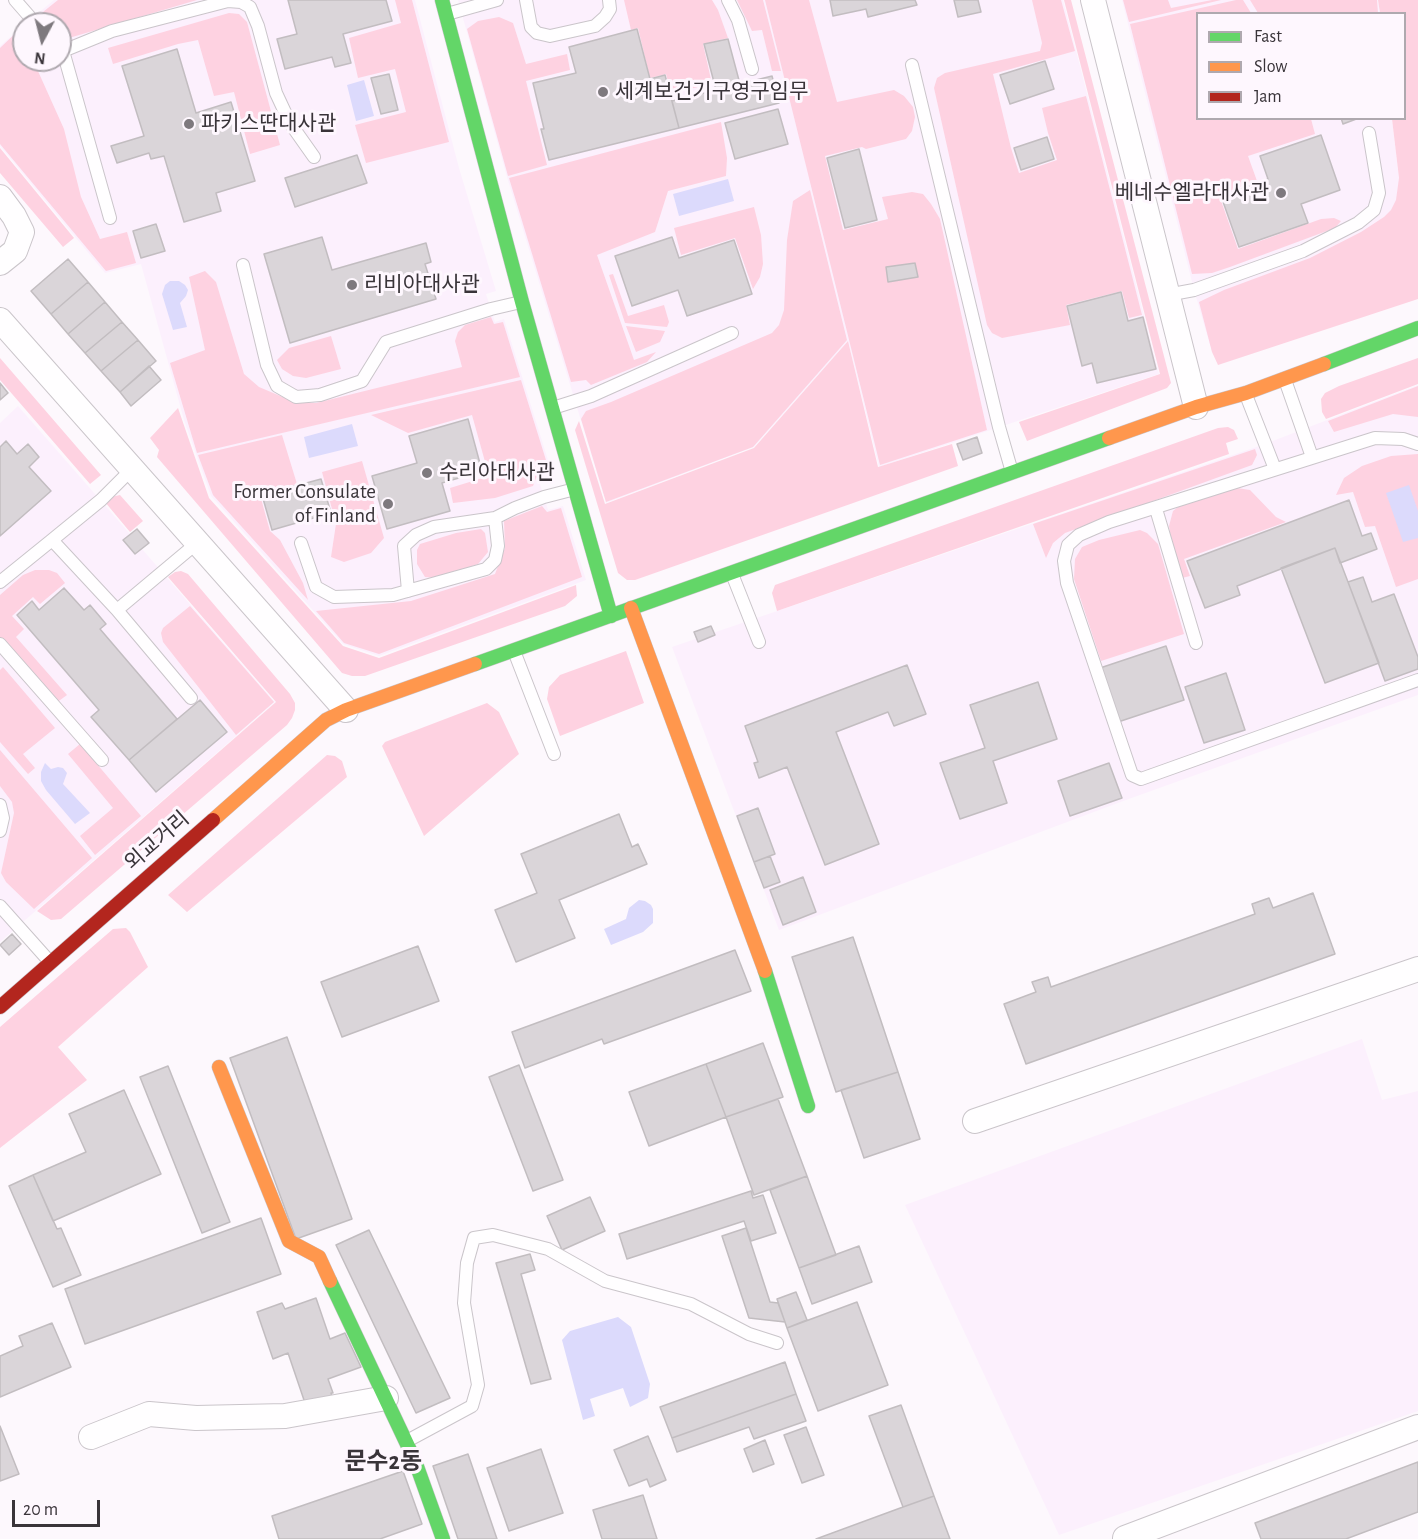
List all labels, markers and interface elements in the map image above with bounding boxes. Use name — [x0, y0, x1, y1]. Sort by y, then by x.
north arrow — [12, 12, 72, 72]
legend — [1196, 12, 1406, 120]
text: Fast — [1254, 28, 1282, 46]
text: N — [34, 49, 47, 66]
text: Slow — [1254, 58, 1287, 76]
place label: 세계보건기구영구임무 — [615, 79, 808, 105]
marker: 세계보건기구영구임무 — [596, 85, 610, 99]
text: Jam — [1254, 88, 1282, 106]
place label: 파키스딴대사관 — [201, 111, 336, 137]
marker: 파키스딴대사관 — [182, 117, 196, 131]
place label: 베네수엘라대사관 — [1114, 180, 1269, 206]
marker: 베네수엘라대사관 — [1274, 186, 1288, 200]
place label: 리비아대사관 — [364, 272, 480, 298]
marker: 리비아대사관 — [345, 278, 359, 292]
place label: 수리아대사관 — [439, 460, 555, 486]
marker: 수리아대사관 — [420, 466, 434, 480]
place label: Former Consulate of Finland — [233, 479, 376, 529]
marker: Former Consulate of Finland — [381, 497, 395, 511]
street label: 외교거리 — [120, 806, 194, 876]
district label: 문수2동 — [344, 1448, 422, 1476]
scale bar — [15, 1488, 104, 1526]
text: 20 m — [23, 1501, 58, 1519]

